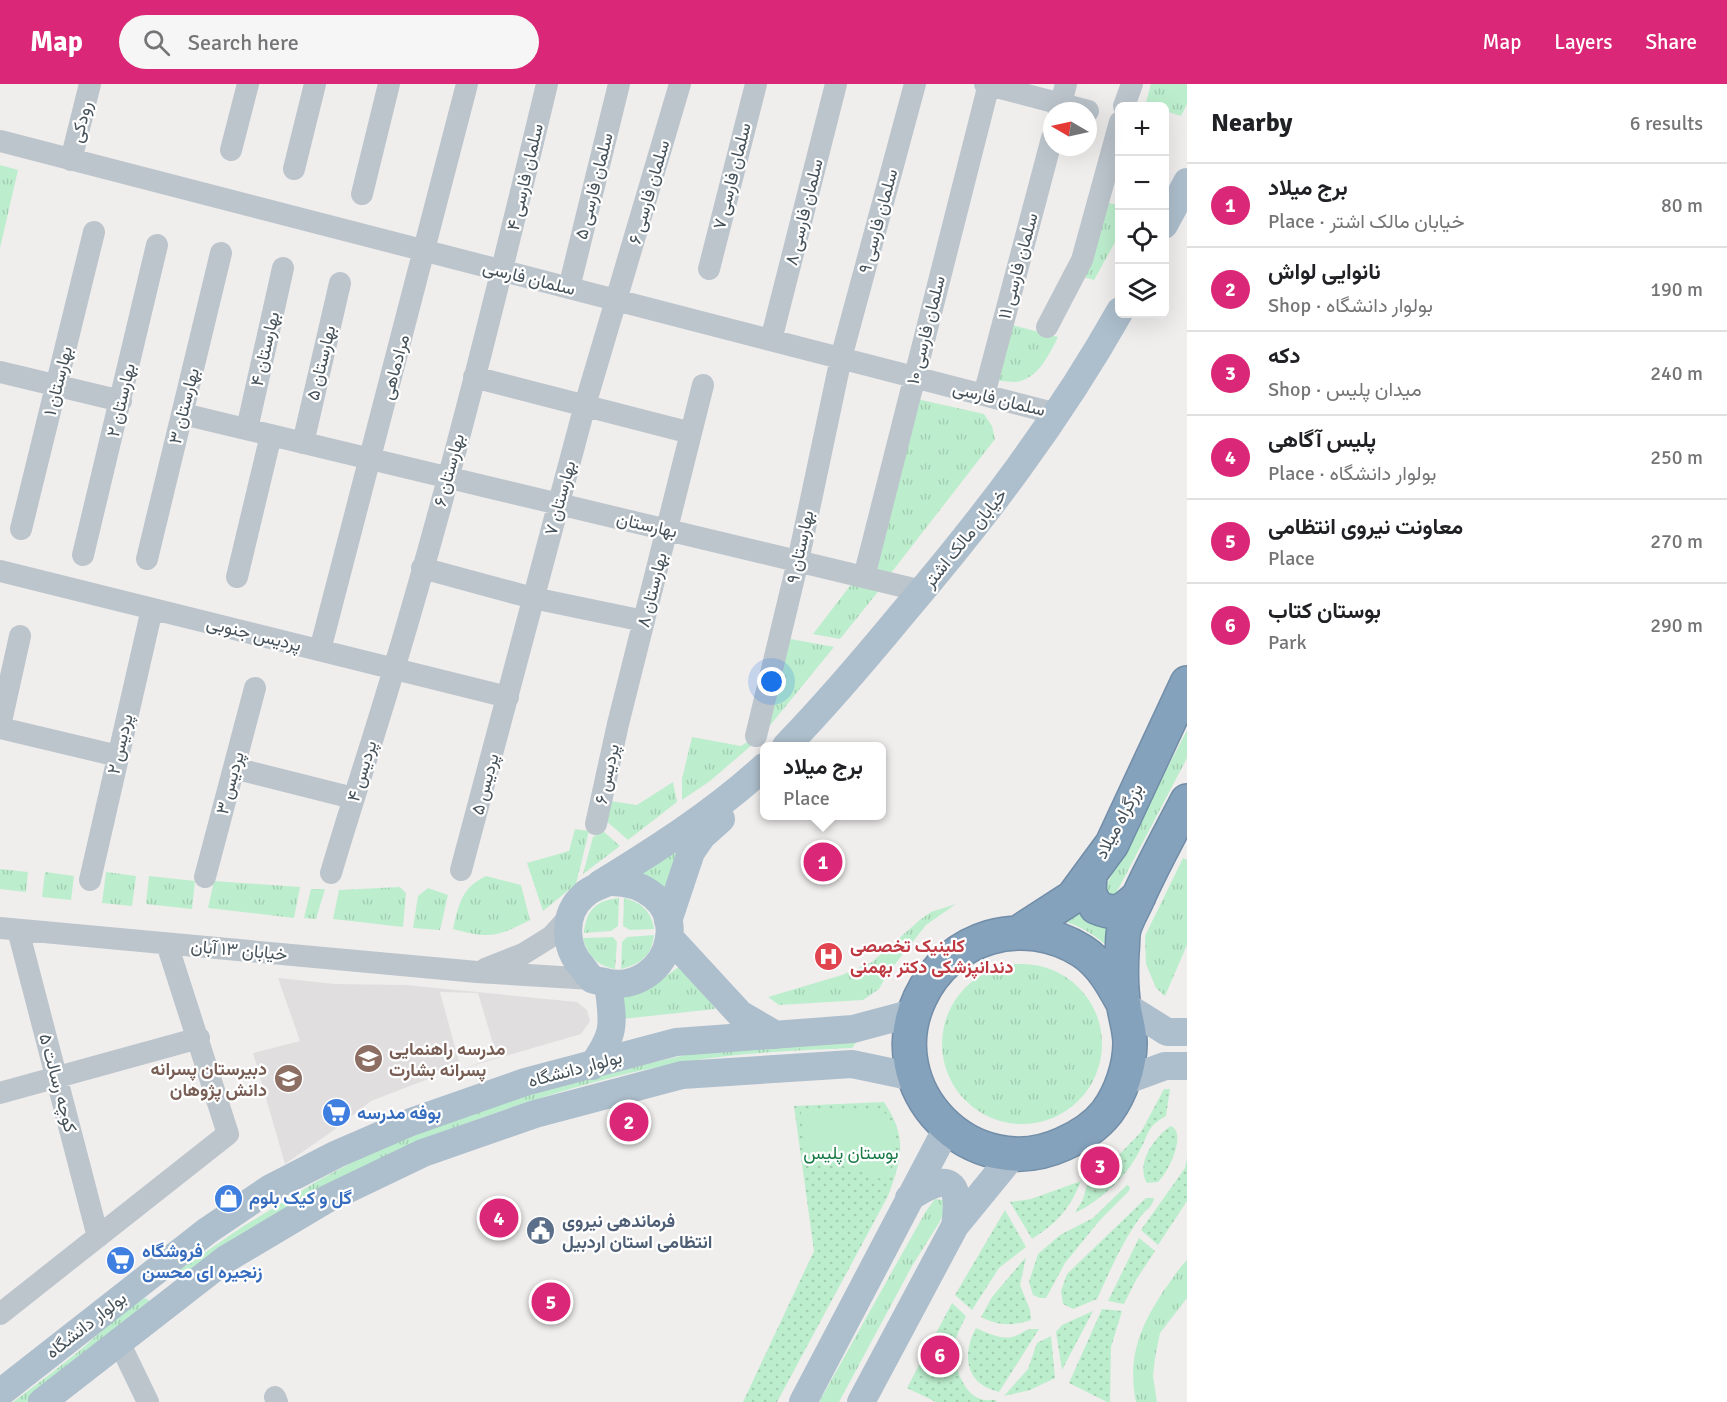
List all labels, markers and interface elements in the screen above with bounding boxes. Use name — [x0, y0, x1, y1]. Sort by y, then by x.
search box — [119, 15, 539, 69]
text: Map — [30, 25, 83, 59]
icon: search — [140, 26, 173, 59]
text: Search here — [188, 29, 299, 56]
text: Map — [1483, 29, 1521, 55]
text: Layers — [1554, 29, 1612, 55]
text: Share — [1645, 29, 1697, 55]
street label: رودکی — [65, 99, 97, 145]
north arrow — [1043, 102, 1097, 156]
map controls — [1115, 102, 1169, 318]
button: + — [1115, 102, 1169, 156]
text: Nearby — [1211, 107, 1292, 139]
text: 6 results — [1630, 111, 1703, 136]
street label: سلمان فارسی ۷ — [708, 120, 756, 232]
street label: سلمان فارسی ۴ — [502, 121, 548, 233]
street label: سلمان فارسی ۵ — [570, 130, 618, 242]
street label: سلمان فارسی ۶ — [624, 137, 674, 247]
street label: سلمان فارسی ۸ — [780, 156, 828, 268]
button: − — [1115, 156, 1169, 210]
street label: سلمان فارسی ۹ — [853, 166, 903, 276]
text: برج میلاد — [1268, 174, 1348, 201]
text: 1 — [1225, 193, 1236, 218]
text: 80 m — [1661, 193, 1703, 218]
text: Place · خیابان مالک اشتر — [1268, 209, 1465, 234]
button: locate — [1115, 210, 1169, 264]
street label: سلمان فارسی ۱۱ — [993, 211, 1043, 321]
street label: سلمان فارسی — [480, 256, 578, 300]
text: نانوایی لواش — [1268, 258, 1381, 285]
button: layers — [1115, 264, 1169, 318]
street label: سلمان فارسی ۱۰ — [902, 273, 950, 387]
text: 2 — [1225, 277, 1236, 302]
text: 190 m — [1650, 277, 1703, 302]
text: Shop · بولوار دانشگاه — [1268, 293, 1433, 318]
street label: بهارستان ۴ — [246, 310, 284, 388]
street label: بهارستان ۵ — [302, 323, 340, 403]
street label: مرادماهی — [376, 332, 414, 402]
text: دکه — [1268, 342, 1300, 369]
street label: بهارستان ۱ — [39, 344, 77, 418]
street label: بهارستان ۲ — [102, 361, 140, 439]
text: 3 — [1225, 361, 1236, 386]
text: 240 m — [1650, 361, 1703, 386]
street label: بهارستان ۳ — [164, 366, 204, 446]
street label: سلمان فارسی — [950, 377, 1048, 421]
text: Shop · میدان پلیس — [1268, 377, 1422, 402]
text: پلیس آگاهی — [1268, 426, 1376, 453]
street label: بهارستان ۶ — [429, 431, 469, 509]
text: 4 — [1225, 445, 1236, 470]
text: 250 m — [1650, 445, 1703, 470]
street label: بهارستان ۷ — [540, 458, 580, 538]
text: Place · بولوار دانشگاه — [1268, 461, 1436, 486]
street label: خیابان مالک اشتر — [918, 484, 1012, 593]
street label: بهارستان — [614, 507, 680, 543]
street label: بهارستان ۹ — [782, 508, 818, 586]
text: معاونت نیروی انتظامی — [1268, 513, 1463, 540]
text: 5 — [1225, 529, 1236, 554]
text: 270 m — [1650, 529, 1703, 554]
text: Place — [1268, 546, 1315, 571]
street label: بهارستان ۸ — [632, 550, 672, 630]
text: بوستان کتاب — [1268, 597, 1381, 624]
street label: پردیس جنوبی — [204, 612, 304, 657]
text: 6 — [1225, 613, 1236, 638]
text: 290 m — [1650, 613, 1703, 638]
text: Park — [1268, 630, 1306, 655]
your location — [757, 667, 786, 696]
street label: پردیس ۲ — [102, 711, 139, 777]
street label: پردیس ۴ — [342, 738, 383, 804]
street label: پردیس ۶ — [590, 742, 625, 806]
popup — [760, 742, 886, 820]
street label: پردیس ۳ — [211, 749, 250, 817]
street label: پردیس ۵ — [466, 751, 505, 817]
text: برج میلاد — [783, 753, 863, 780]
street label: بزرگراه میلاد — [1090, 779, 1148, 863]
text: Place — [783, 786, 830, 811]
pin: 1 — [804, 840, 842, 884]
street label: خیابان ۱۳ آبان — [190, 935, 288, 965]
place label: کلینیک تخصصی دندانپزشکی دکتر بهمنی — [850, 935, 1013, 979]
hospital icon: کلینیک تخصصی دندانپزشکی دکتر بهمنی — [813, 940, 845, 972]
street label: کوچه رسالت ۵ — [33, 1031, 82, 1135]
place label: مدرسه راهنمایی پسرانه بشارت — [389, 1038, 506, 1082]
school or university icon: مدرسه راهنمایی پسرانه بشارت — [352, 1043, 384, 1075]
street label: بولوار دانشگاه — [526, 1046, 624, 1092]
place label: دبیرستان پسرانه دانش پژوهان — [151, 1058, 267, 1102]
school or university icon: دبیرستان پسرانه دانش پژوهان — [272, 1063, 304, 1095]
supermarket icon: بوفه مدرسه — [320, 1097, 352, 1129]
pin: 2 — [610, 1100, 648, 1144]
place label: بوفه مدرسه — [357, 1102, 441, 1124]
park label: بوستان پلیس — [803, 1142, 899, 1165]
pin: 3 — [1080, 1144, 1120, 1188]
shop icon: گل و کیک بلوم — [212, 1182, 244, 1214]
place label: گل و کیک بلوم — [249, 1187, 352, 1210]
pin: 4 — [480, 1196, 518, 1240]
place label: فرماندهی نیروی انتظامی استان اردبیل — [562, 1210, 712, 1253]
public building icon: فرماندهی نیروی انتظامی استان اردبیل — [525, 1215, 557, 1247]
place label: فروشگاه زنجیره ای محسن — [142, 1240, 262, 1283]
supermarket icon: فروشگاه زنجیره ای محسن — [105, 1245, 137, 1277]
pin: 5 — [532, 1280, 570, 1324]
street label: بولوار دانشگاه — [41, 1287, 131, 1363]
pin: 6 — [920, 1332, 960, 1378]

